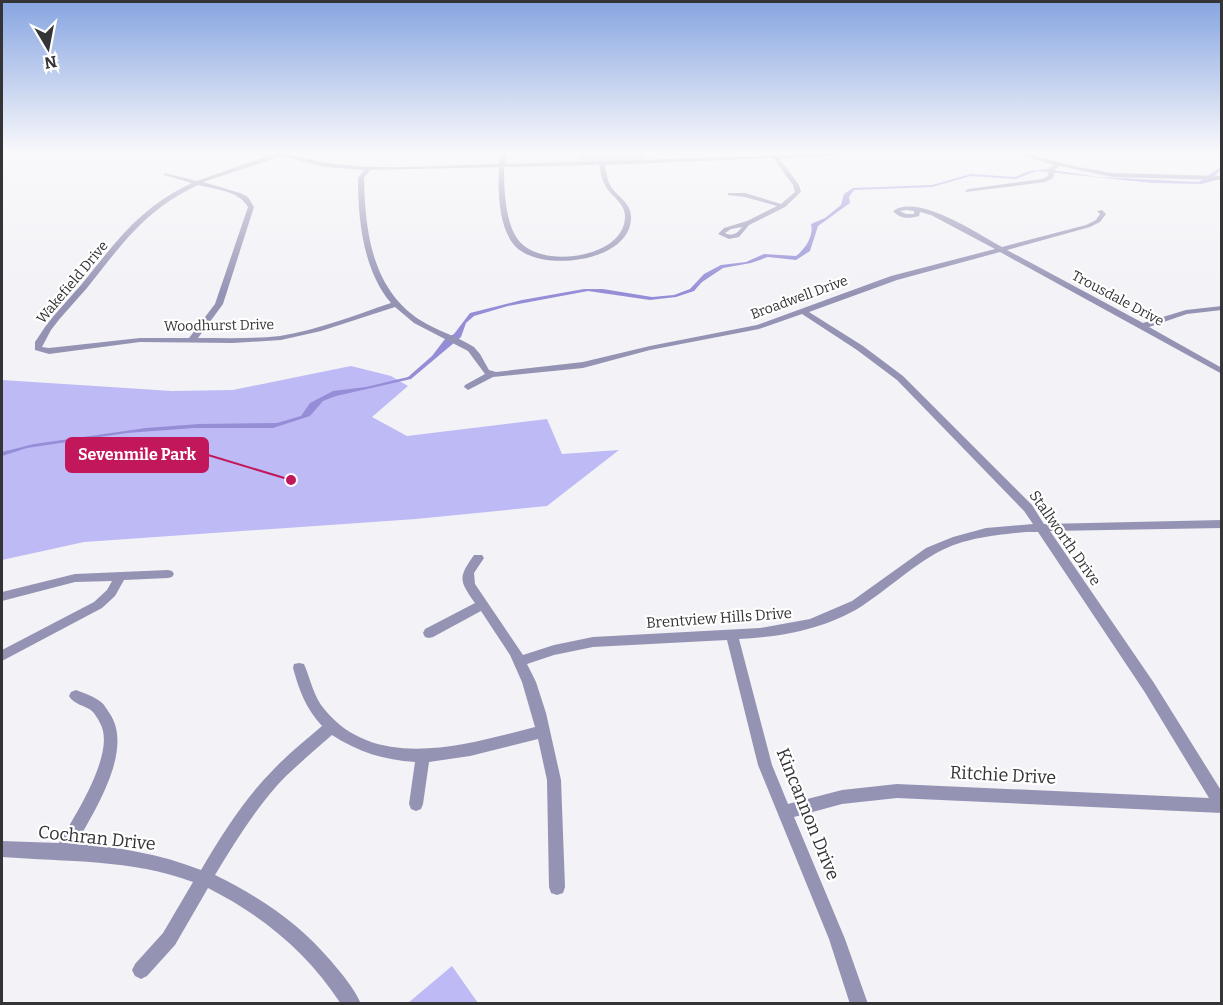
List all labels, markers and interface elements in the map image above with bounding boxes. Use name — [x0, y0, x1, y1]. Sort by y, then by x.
north arrow — [18, 18, 78, 78]
text: N — [43, 52, 58, 73]
street label: Wakefield Drive — [33, 238, 112, 327]
street label: Trousdale Drive — [1069, 267, 1167, 330]
street label: Broadwell Drive — [748, 272, 850, 323]
street label: Woodhurst Drive — [164, 316, 274, 335]
callout: Sevenmile Park — [66, 438, 208, 472]
text: Sevenmile Park — [78, 445, 196, 464]
street label: Stallworth Drive — [1025, 487, 1105, 589]
street label: Brentview Hills Drive — [646, 604, 792, 632]
street label: Kincannon Drive — [771, 745, 845, 883]
street label: Ritchie Drive — [949, 761, 1057, 789]
street label: Cochran Drive — [37, 821, 157, 855]

